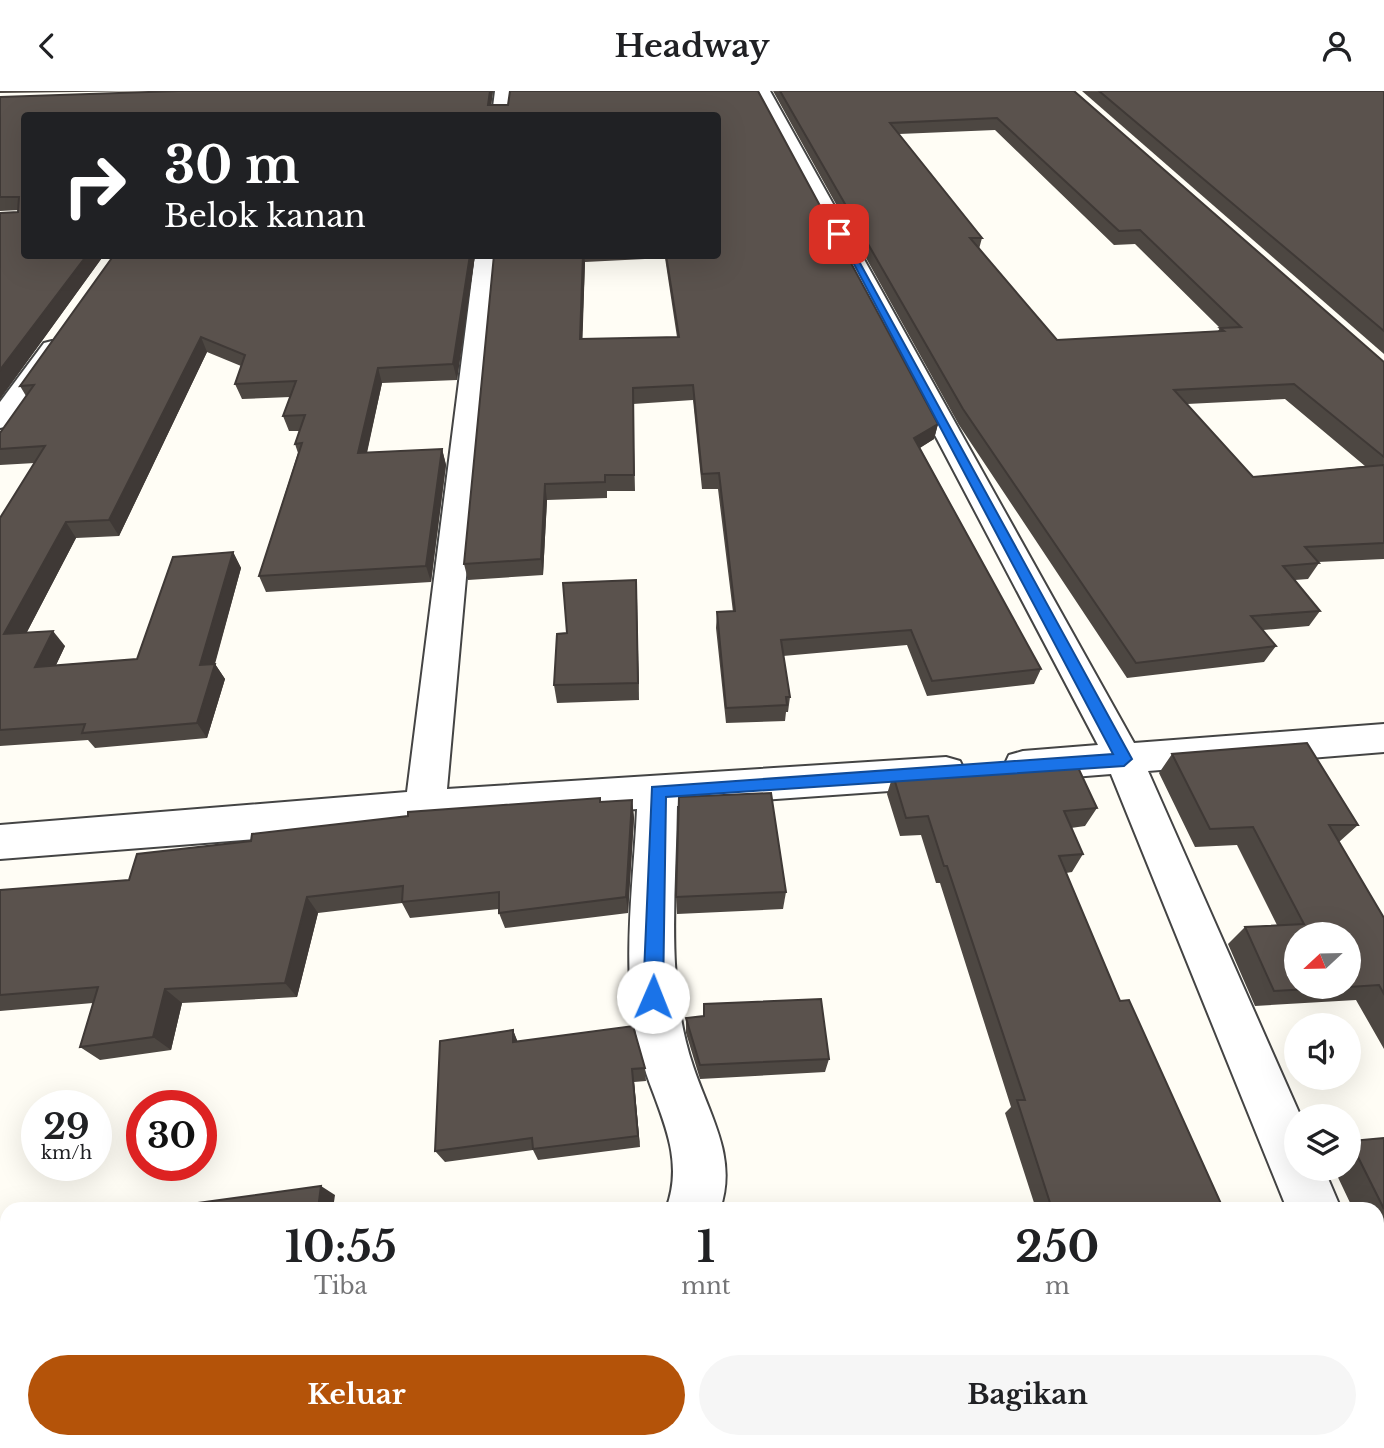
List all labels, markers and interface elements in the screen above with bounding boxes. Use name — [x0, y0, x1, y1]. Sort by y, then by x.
text: Headway — [615, 26, 769, 66]
icon: back — [28, 27, 66, 65]
icon: person — [1318, 27, 1356, 65]
text: 30 m — [164, 135, 299, 196]
icon: right — [49, 140, 140, 231]
text: Belok kanan — [164, 196, 366, 236]
pin — [809, 204, 869, 264]
icon: arrive — [820, 215, 858, 253]
north arrow — [1284, 922, 1362, 999]
map controls — [1284, 922, 1361, 1181]
position arrow — [616, 960, 690, 1034]
button: sound — [1284, 1013, 1361, 1090]
speed limit sign: 30 — [126, 1090, 217, 1181]
button: layers — [1284, 1104, 1361, 1181]
text: 29 — [43, 1105, 90, 1148]
text: km/h — [41, 1142, 92, 1164]
text: 10:55 — [285, 1221, 397, 1273]
text: 1 — [697, 1221, 715, 1273]
text: 250 — [1015, 1221, 1099, 1273]
text: Tiba — [314, 1272, 367, 1300]
text: mnt — [681, 1272, 731, 1300]
text: m — [1045, 1272, 1070, 1300]
button: Keluar — [28, 1355, 685, 1435]
button: Bagikan — [699, 1355, 1356, 1435]

